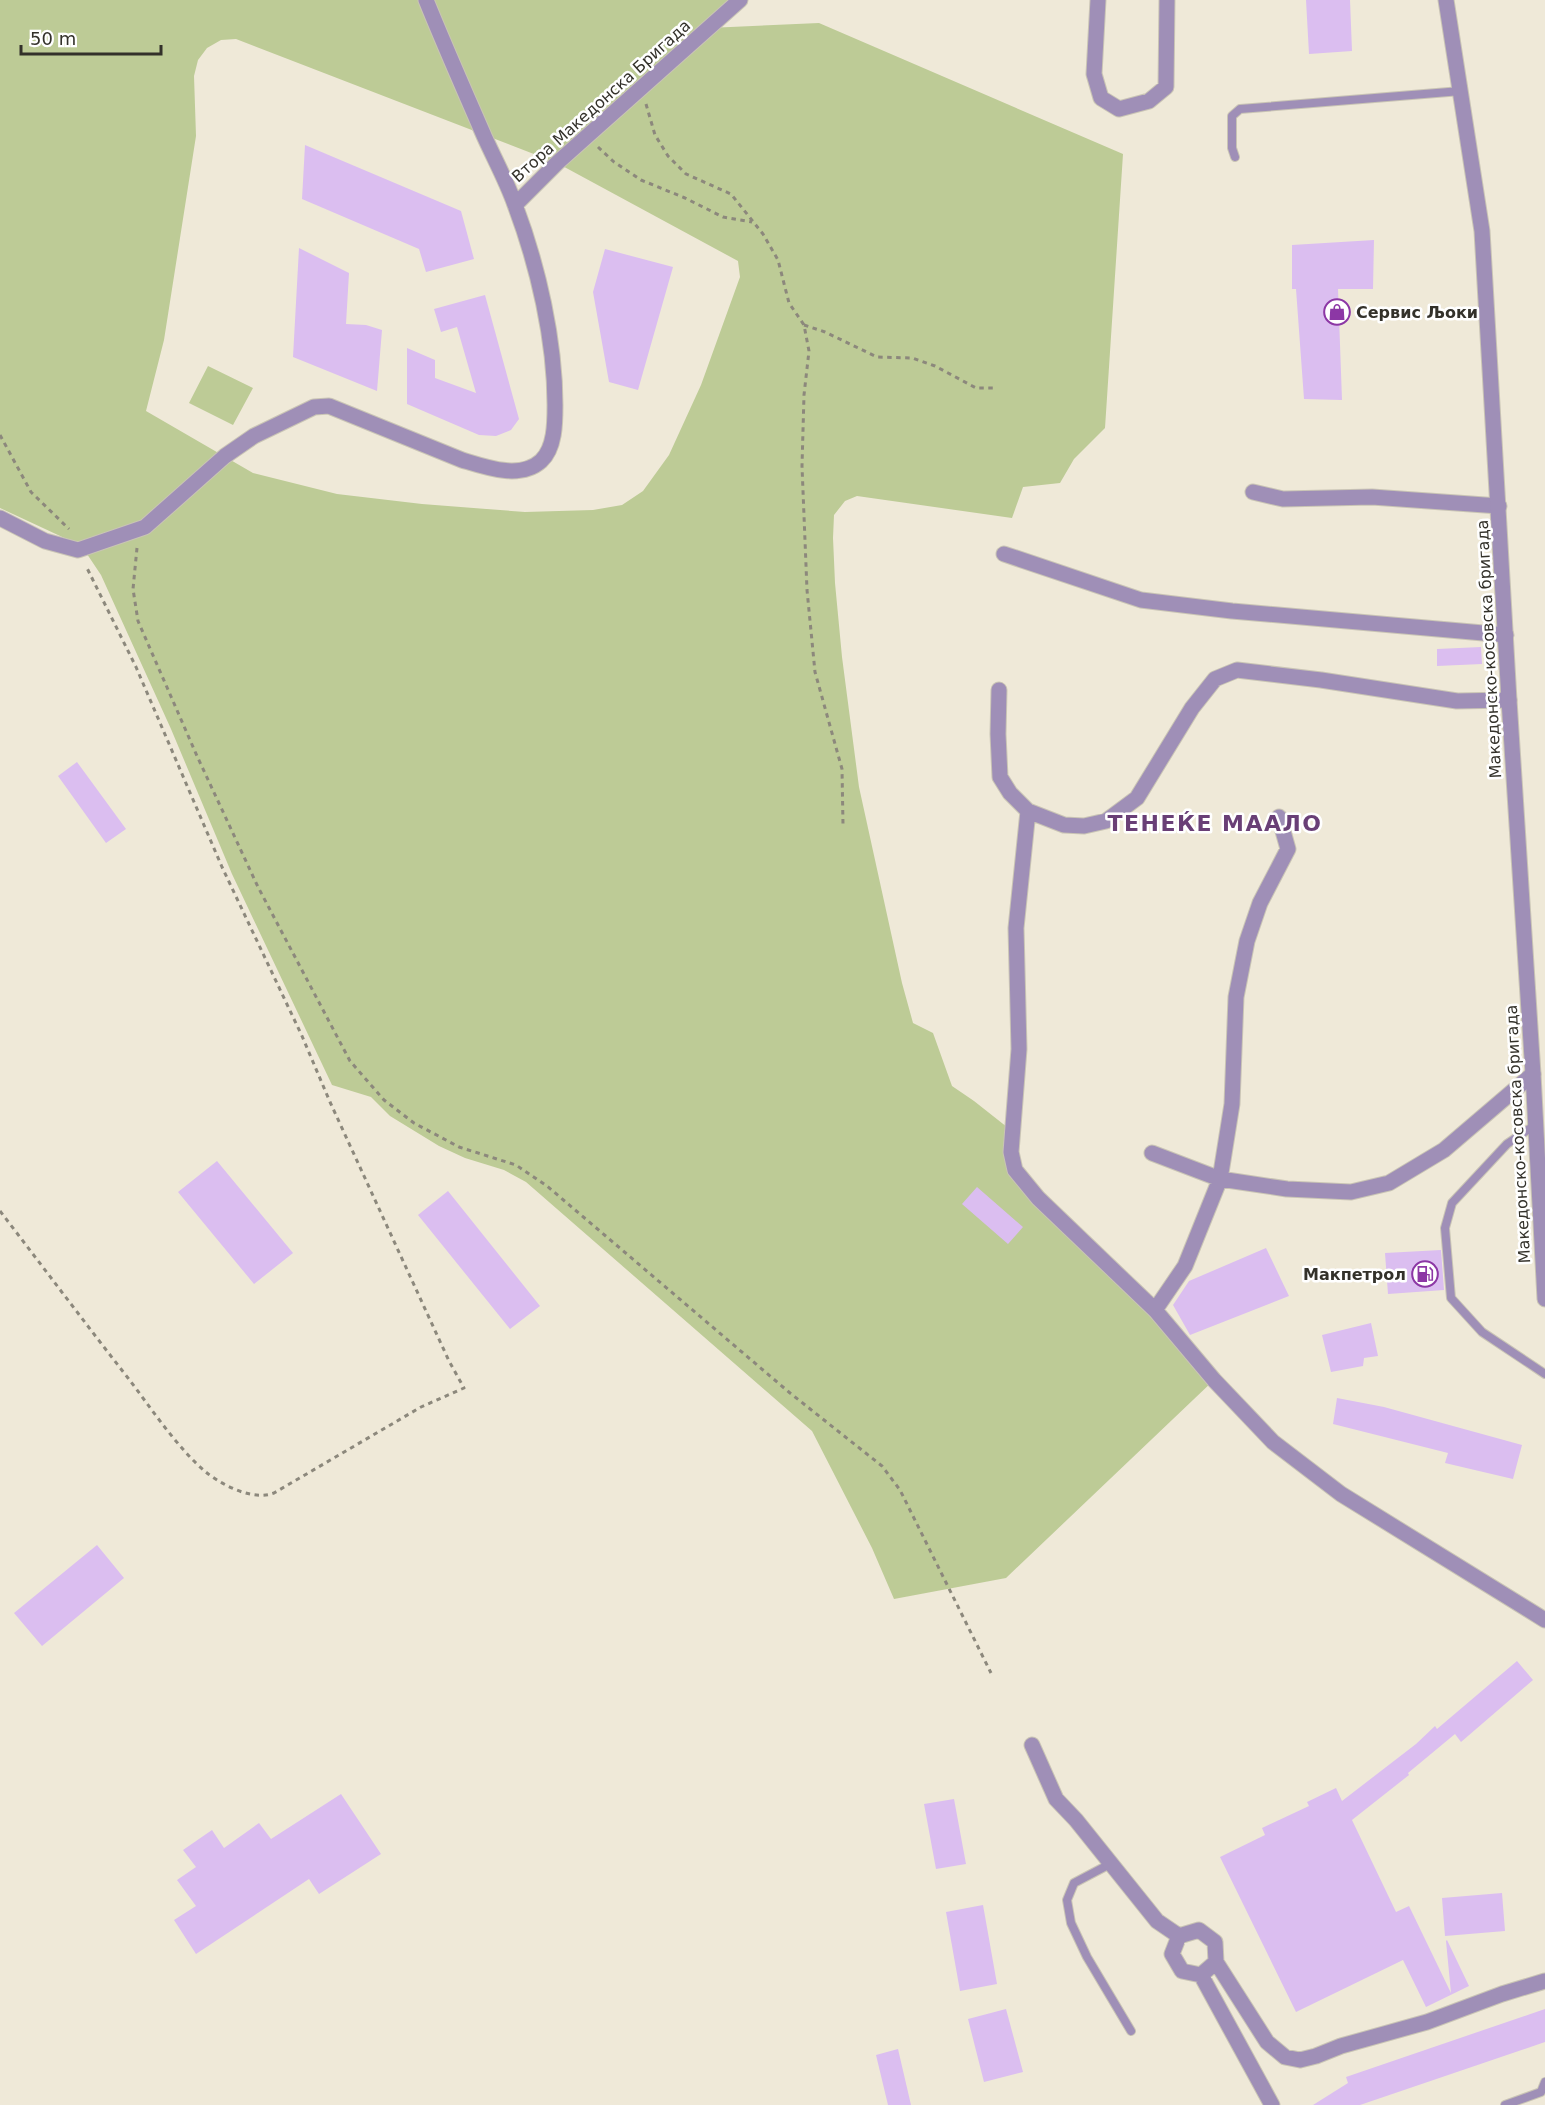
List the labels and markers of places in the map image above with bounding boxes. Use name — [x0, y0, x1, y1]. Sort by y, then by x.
shop icon: Сервис Љоки — [1322, 297, 1352, 327]
place label: Сервис Љоки — [1356, 303, 1478, 322]
fuel station icon: Макпетрол — [1410, 1259, 1440, 1289]
place label: Макпетрол — [1303, 1265, 1406, 1284]

